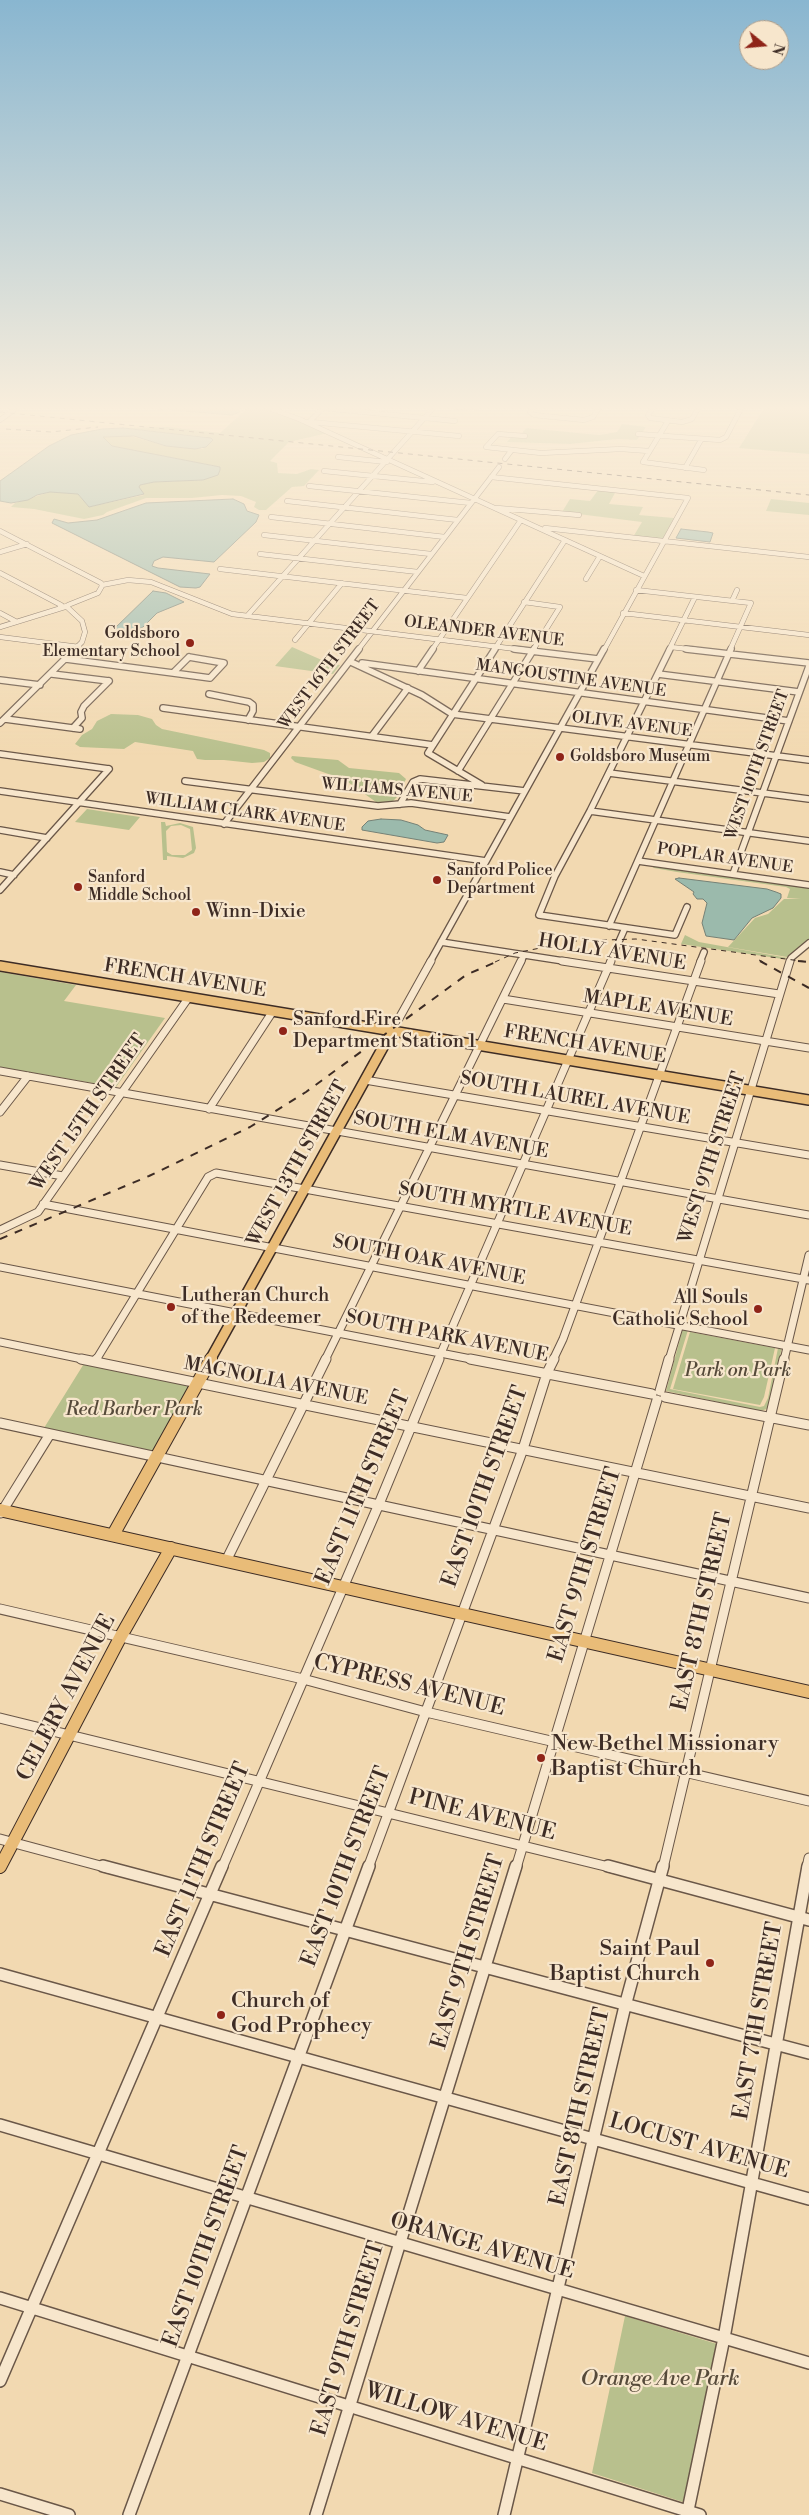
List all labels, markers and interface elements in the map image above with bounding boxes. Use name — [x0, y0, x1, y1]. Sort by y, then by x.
north arrow — [739, 20, 789, 70]
text: N — [767, 41, 788, 57]
street label: WEST 16TH STREET — [275, 596, 385, 734]
street label: OLEANDER AVENUE — [403, 613, 565, 651]
place label: Goldsboro Elementary School — [43, 624, 180, 662]
marker: Goldsboro Elementary School — [184, 637, 196, 649]
street label: MANGOUSTINE AVENUE — [475, 656, 667, 702]
street label: WEST 10TH STREET — [722, 687, 794, 843]
street label: OLIVE AVENUE — [571, 708, 693, 742]
place label: Goldsboro Museum — [570, 747, 710, 767]
marker: Goldsboro Museum — [554, 751, 566, 763]
street label: WILLIAMS AVENUE — [321, 775, 473, 807]
street label: WILLIAM CLARK AVENUE — [144, 789, 346, 837]
street label: POPLAR AVENUE — [656, 840, 794, 878]
place label: Sanford Police Department — [447, 861, 552, 899]
place label: Sanford Middle School — [88, 868, 191, 906]
marker: Sanford Police Department — [431, 874, 443, 886]
marker: Sanford Middle School — [72, 881, 84, 893]
place label: Winn-Dixie — [206, 901, 305, 923]
marker: Winn-Dixie — [190, 906, 202, 918]
street label: HOLLY AVENUE — [536, 930, 688, 976]
street label: FRENCH AVENUE — [102, 955, 268, 1003]
street label: MAPLE AVENUE — [581, 986, 735, 1032]
place label: Sanford Fire Department Station 1 — [293, 1009, 476, 1053]
street label: FRENCH AVENUE — [502, 1021, 668, 1069]
marker: Sanford Fire Department Station 1 — [277, 1025, 289, 1037]
street label: WEST 15TH STREET — [26, 1030, 152, 1196]
street label: SOUTH LAUREL AVENUE — [458, 1068, 692, 1130]
street label: WEST 9TH STREET — [674, 1069, 752, 1247]
street label: WEST 13TH STREET — [243, 1077, 353, 1251]
street label: SOUTH ELM AVENUE — [352, 1108, 550, 1164]
street label: SOUTH MYRTLE AVENUE — [397, 1178, 633, 1242]
street label: SOUTH OAK AVENUE — [331, 1231, 527, 1291]
place label: Lutheran Church of the Redeemer — [181, 1285, 329, 1329]
place label: All Souls Catholic School — [612, 1287, 748, 1331]
marker: Lutheran Church of the Redeemer — [165, 1301, 177, 1313]
marker: All Souls Catholic School — [752, 1303, 764, 1315]
street label: SOUTH PARK AVENUE — [344, 1306, 550, 1368]
street label: MAGNOLIA AVENUE — [182, 1353, 370, 1411]
park label: Park on Park — [685, 1360, 791, 1382]
street label: EAST 10TH STREET — [437, 1383, 535, 1591]
street label: EAST 11TH STREET — [311, 1387, 417, 1589]
park label: Red Barber Park — [65, 1399, 203, 1421]
street label: EAST 9TH STREET — [544, 1464, 628, 1666]
street label: EAST 8TH STREET — [667, 1510, 739, 1714]
street label: CELERY AVENUE — [12, 1610, 122, 1786]
street label: CYPRESS AVENUE — [311, 1649, 507, 1723]
place label: New Bethel Missionary Baptist Church — [551, 1732, 779, 1784]
marker: New Bethel Missionary Baptist Church — [535, 1752, 547, 1764]
street label: EAST 11TH STREET — [151, 1759, 257, 1961]
street label: EAST 10TH STREET — [297, 1763, 397, 1971]
street label: PINE AVENUE — [406, 1785, 558, 1847]
street label: EAST 9TH STREET — [427, 1851, 511, 2053]
street label: EAST 7TH STREET — [729, 1920, 789, 2122]
place label: Saint Paul Baptist Church — [549, 1937, 700, 1988]
marker: Saint Paul Baptist Church — [704, 1957, 716, 1969]
place label: Church of God Prophecy — [231, 1989, 372, 2040]
street label: EAST 8TH STREET — [545, 2005, 617, 2209]
marker: Church of God Prophecy — [215, 2009, 227, 2021]
street label: LOCUST AVENUE — [606, 2109, 792, 2185]
street label: EAST 10TH STREET — [158, 2143, 256, 2351]
street label: ORANGE AVENUE — [387, 2208, 577, 2286]
street label: EAST 9TH STREET — [307, 2238, 391, 2440]
park label: Orange Ave Park — [581, 2367, 739, 2393]
street label: WILLOW AVENUE — [362, 2378, 550, 2458]

